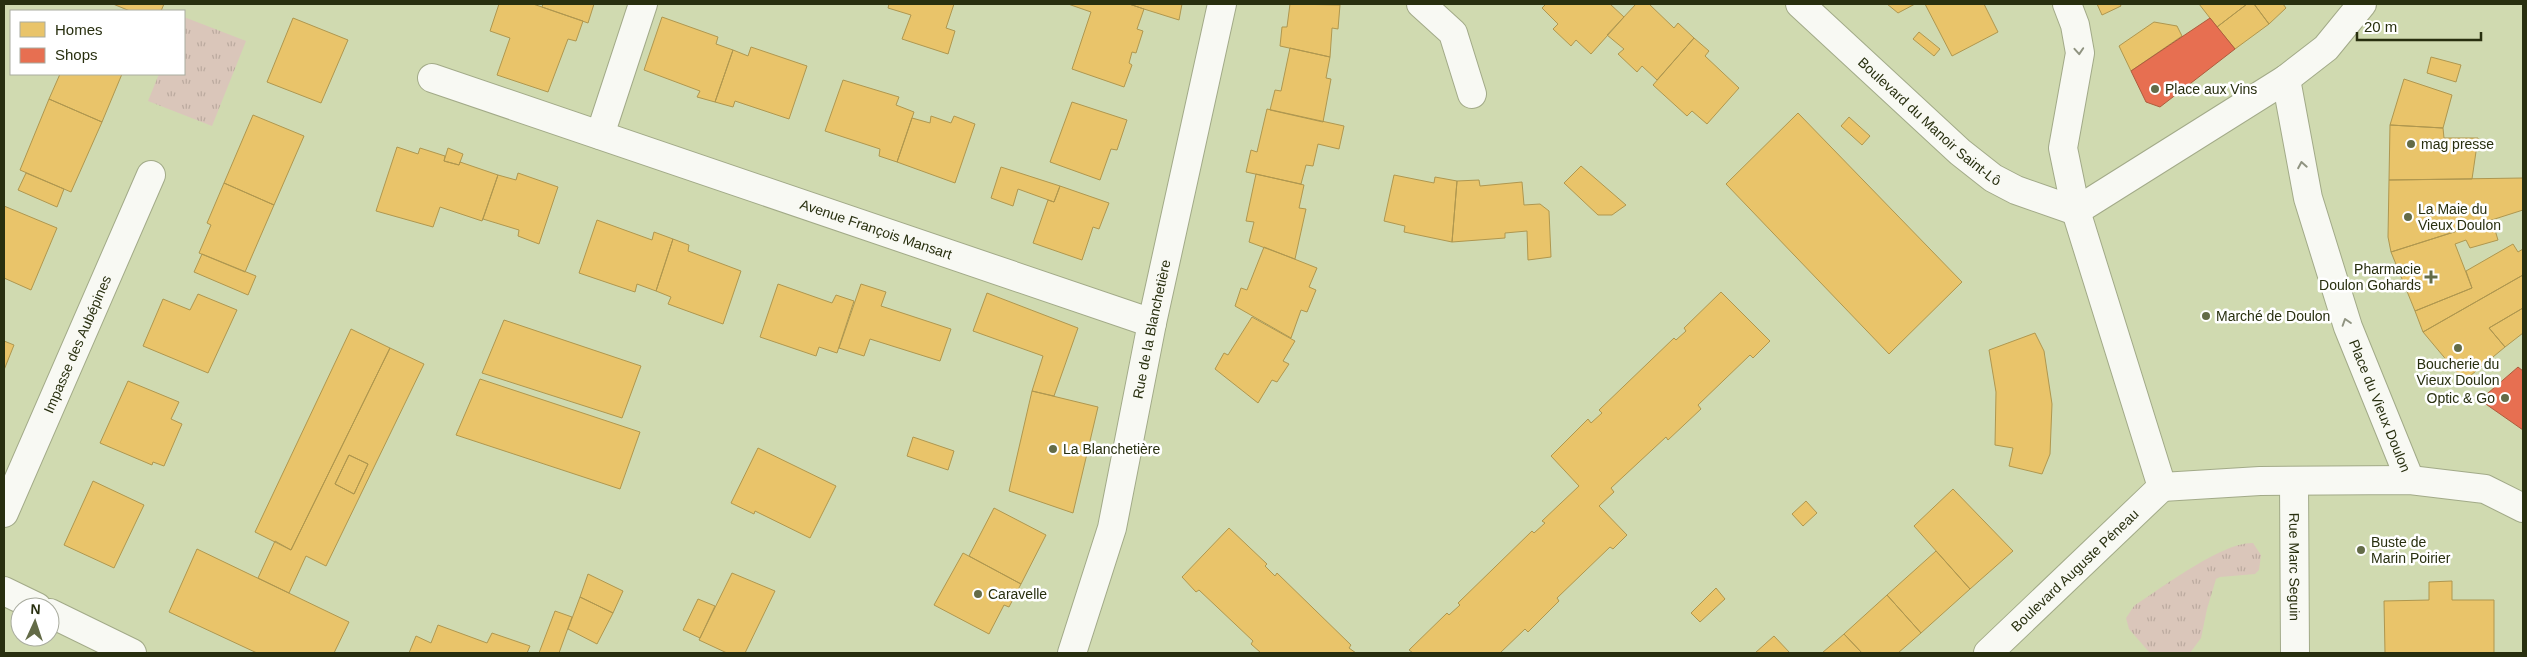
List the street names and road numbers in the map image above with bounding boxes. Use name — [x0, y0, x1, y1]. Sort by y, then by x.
street label: Boulevard du Manoir Saint-Lô — [1855, 54, 2004, 189]
street label: Avenue François Mansart — [798, 196, 954, 262]
street label: Rue de la Blanchetière — [1129, 258, 1174, 400]
street label: Impasse des Aubépines — [40, 273, 114, 416]
street label: Place du Vieux Doulon — [2346, 337, 2414, 474]
street label: Boulevard Auguste Péneau — [2008, 506, 2142, 635]
street label: Rue Marc Seguin — [2286, 513, 2303, 621]

